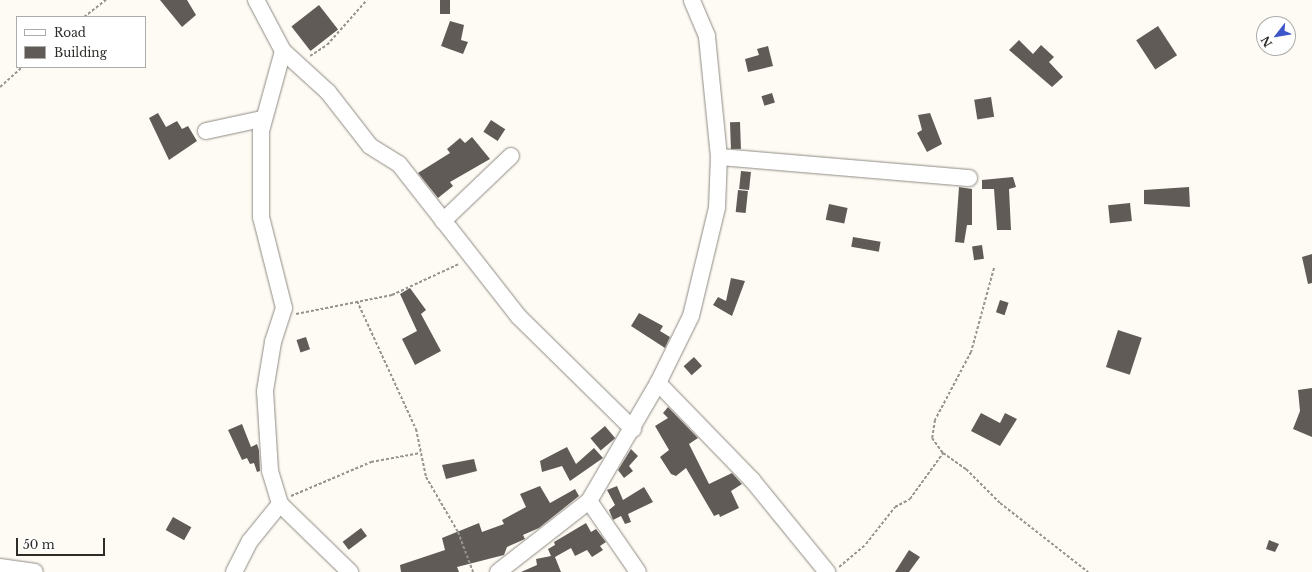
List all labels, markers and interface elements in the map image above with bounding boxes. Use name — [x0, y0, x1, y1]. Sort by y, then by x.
legend — [16, 16, 146, 68]
north arrow — [1256, 16, 1296, 56]
text: Road — [54, 25, 86, 40]
text: N — [1258, 34, 1275, 50]
text: Building — [54, 45, 107, 60]
scale bar — [18, 530, 107, 556]
text: 50 m — [23, 537, 55, 552]

